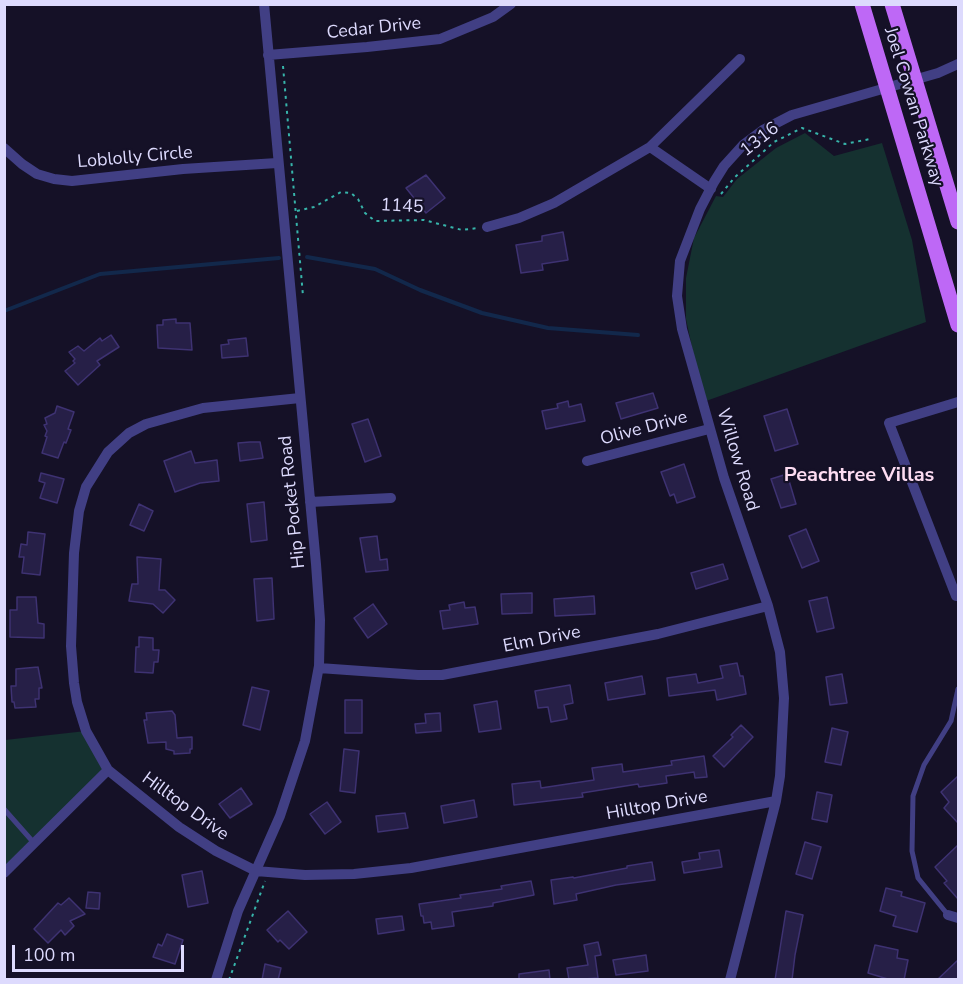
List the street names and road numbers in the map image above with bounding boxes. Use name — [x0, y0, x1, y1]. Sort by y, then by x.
street label: Cedar Drive — [326, 13, 422, 45]
street label: Joel Cowan Parkway — [878, 25, 948, 189]
street label: 1316 — [736, 118, 784, 162]
street label: Loblolly Circle — [77, 142, 193, 174]
street label: 1145 — [380, 195, 424, 219]
street label: Willow Road — [711, 406, 763, 514]
street label: Olive Drive — [598, 407, 690, 451]
street label: Hip Pocket Road — [275, 435, 311, 569]
street label: Elm Drive — [501, 622, 583, 658]
street label: Hilltop Drive — [137, 768, 233, 846]
street label: Hilltop Drive — [605, 786, 709, 826]

